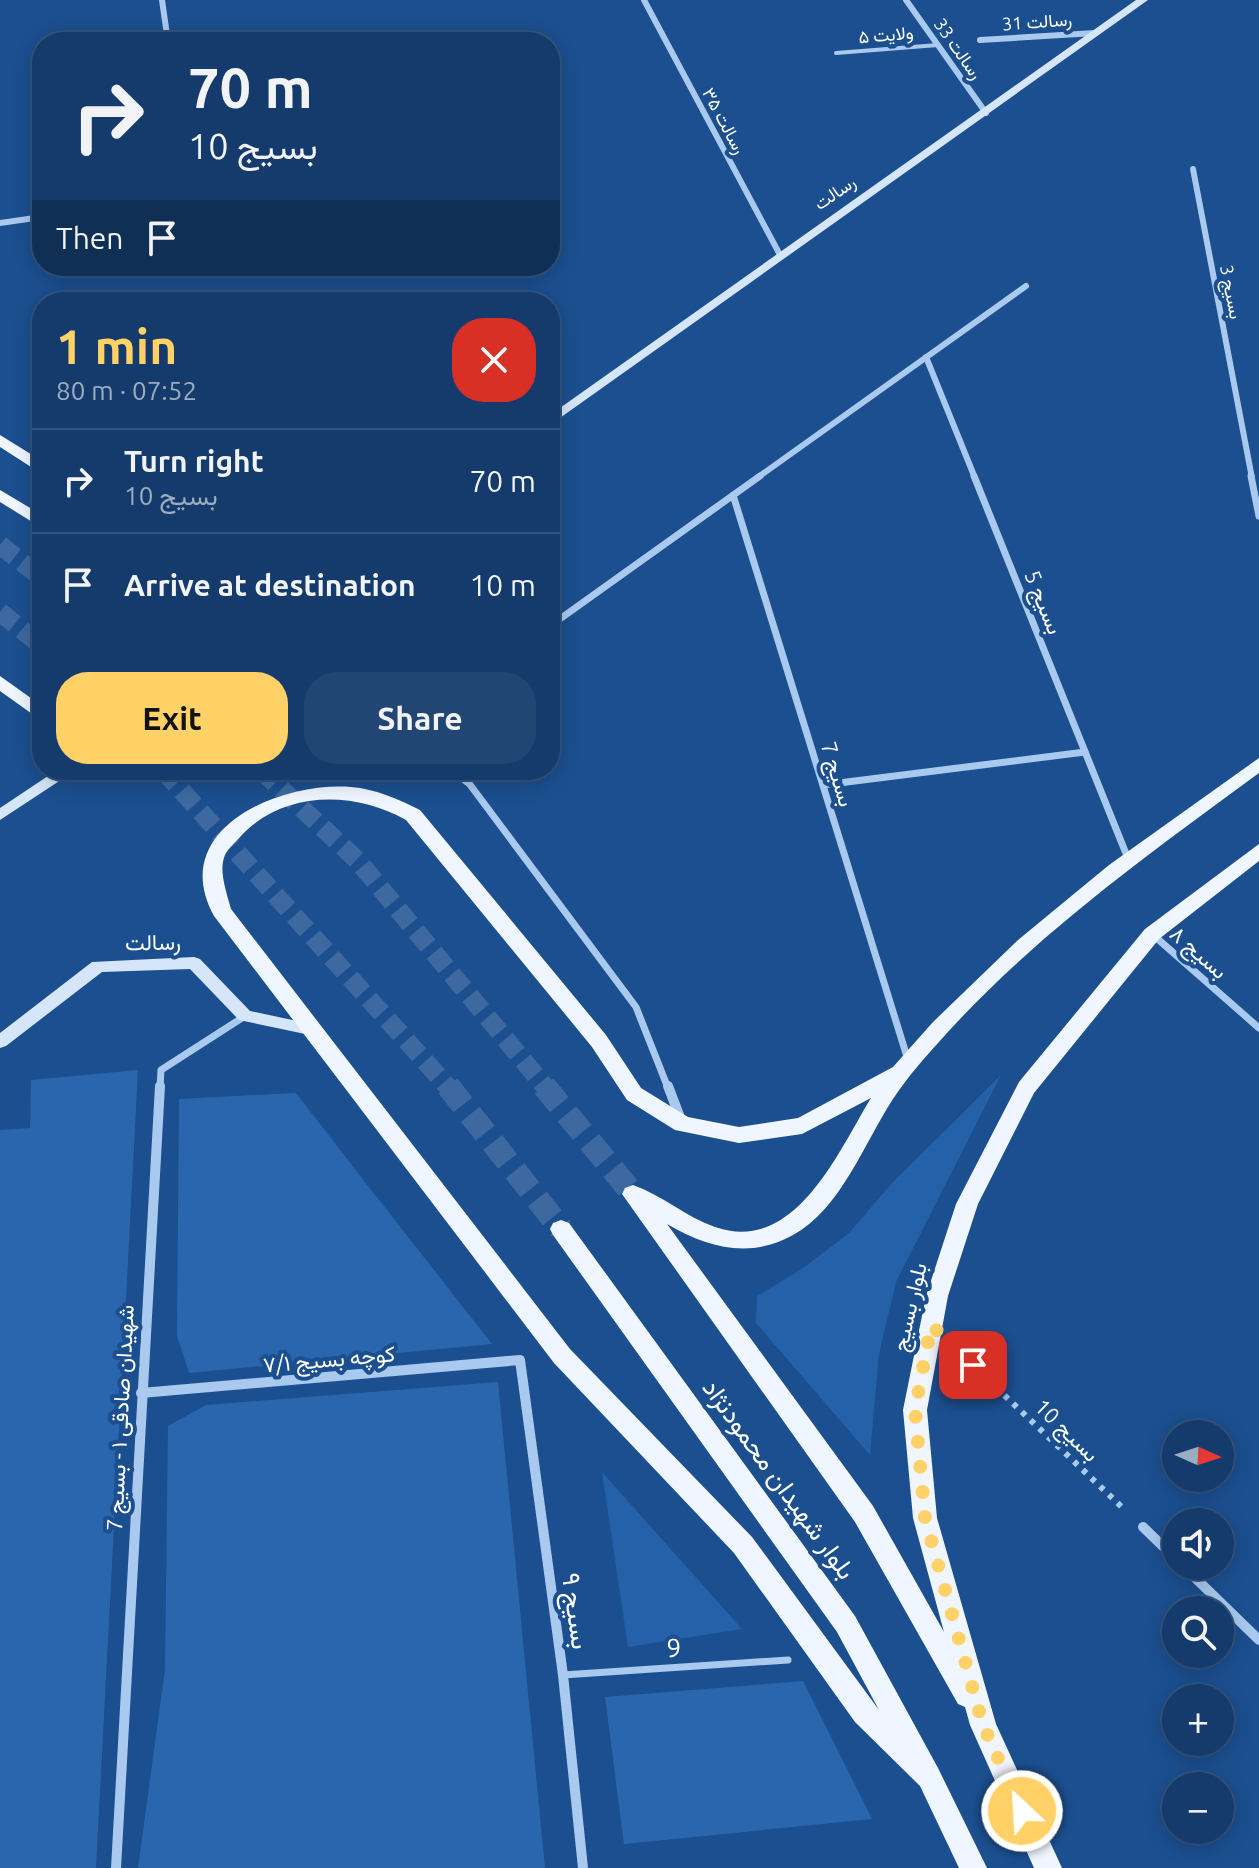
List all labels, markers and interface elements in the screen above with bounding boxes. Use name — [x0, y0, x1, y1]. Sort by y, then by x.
street label: رسالت 31 — [1001, 9, 1073, 35]
street label: رسالت 33 — [929, 14, 987, 84]
street label: ولایت ۵ — [857, 22, 915, 48]
text: 70 m — [188, 56, 313, 119]
icon: right — [56, 64, 160, 168]
street label: رسالت ۳۵ — [697, 84, 751, 158]
text: بسیج 10 — [188, 125, 318, 166]
street label: رسالت — [810, 171, 860, 215]
icon: arrive — [140, 216, 184, 260]
text: Then — [56, 221, 124, 255]
street label: بسیج 3 — [1214, 263, 1247, 321]
button: close — [452, 318, 536, 402]
text: 1 min — [56, 319, 177, 373]
text: 80 m · 07:52 — [56, 376, 197, 405]
text: Turn right — [124, 444, 264, 478]
icon: right — [56, 459, 100, 503]
text: 70 m — [469, 464, 536, 498]
text: بسیج 10 — [124, 481, 218, 510]
icon: arrive — [56, 563, 100, 607]
street label: بسیج 5 — [1018, 566, 1069, 639]
text: Arrive at destination — [124, 568, 416, 602]
text: 10 m — [469, 568, 536, 602]
button: Exit — [56, 672, 288, 764]
button: Share — [304, 672, 536, 764]
street label: بسیج 7 — [814, 738, 860, 810]
street label: بسیج ۸ — [1164, 920, 1233, 985]
street label: رسالت — [125, 929, 181, 956]
street label: بلوار بسیج — [886, 1260, 934, 1354]
street label: شهیدان صادقی ۱ - بسیج 7 — [101, 1304, 141, 1532]
pin — [939, 1331, 1007, 1399]
street label: کوچه بسیج ۷/۱ — [262, 1340, 397, 1380]
icon: arrive — [951, 1343, 995, 1387]
street label: بلوار شهیدان محمودنژاد — [695, 1373, 862, 1586]
street label: بسیج 10 — [1028, 1393, 1105, 1468]
north arrow — [1162, 1420, 1234, 1492]
map controls — [1162, 1420, 1234, 1844]
button: sound — [1162, 1508, 1234, 1580]
street label: بسیج ۹ — [553, 1571, 596, 1652]
button: search — [1162, 1596, 1234, 1668]
street label: 9 — [666, 1633, 682, 1662]
button: + — [1162, 1684, 1234, 1756]
position arrow — [980, 1769, 1064, 1853]
button: − — [1162, 1772, 1234, 1844]

